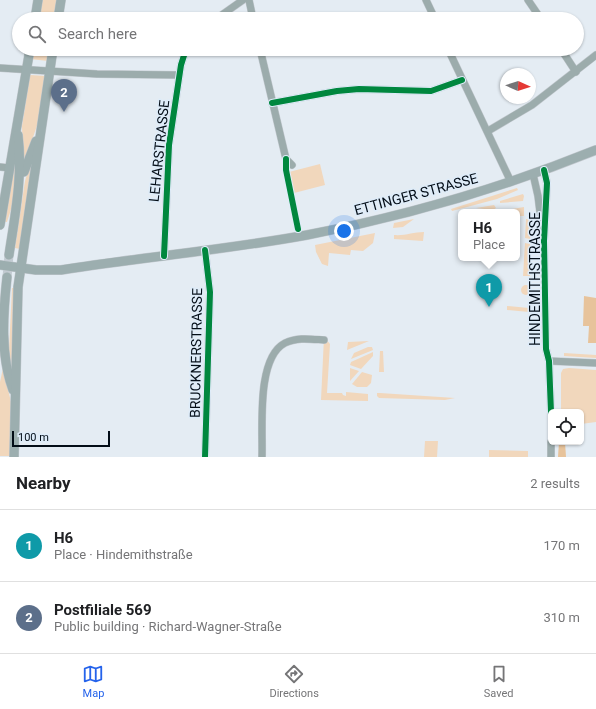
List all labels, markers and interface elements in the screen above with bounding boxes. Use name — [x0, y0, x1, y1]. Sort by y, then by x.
search box — [12, 12, 584, 56]
icon: search — [26, 23, 48, 45]
text: Search here — [58, 25, 137, 43]
north arrow — [500, 68, 536, 104]
pin: 2 — [51, 79, 77, 112]
street label: LEHARSTRASSE — [146, 99, 172, 203]
street label: ETTINGER STRASSE — [352, 170, 480, 218]
popup — [458, 209, 520, 261]
street label: HINDEMITHSTRASSE — [527, 212, 543, 346]
text: H6 — [473, 219, 492, 237]
your location — [334, 221, 354, 241]
text: Place — [473, 237, 505, 252]
pin: 1 — [476, 274, 502, 307]
street label: BRUCKNERSTRASSE — [187, 288, 205, 418]
map controls — [548, 409, 584, 445]
button: locate — [548, 409, 584, 445]
scale bar — [12, 429, 110, 448]
text: 100 m — [18, 431, 49, 444]
text: Nearby — [16, 473, 71, 493]
text: 2 results — [530, 476, 580, 491]
text: H6 — [54, 529, 73, 547]
text: 1 — [25, 538, 33, 553]
text: 170 m — [543, 538, 580, 553]
text: Place · Hindemithstraße — [54, 547, 193, 562]
text: Postfiliale 569 — [54, 601, 152, 619]
text: 2 — [25, 610, 33, 625]
text: 310 m — [543, 610, 580, 625]
text: Public building · Richard-Wagner-Straße — [54, 619, 282, 634]
tab: Map — [82, 663, 104, 700]
tab: Directions — [269, 663, 319, 700]
tab: Saved — [484, 663, 514, 700]

